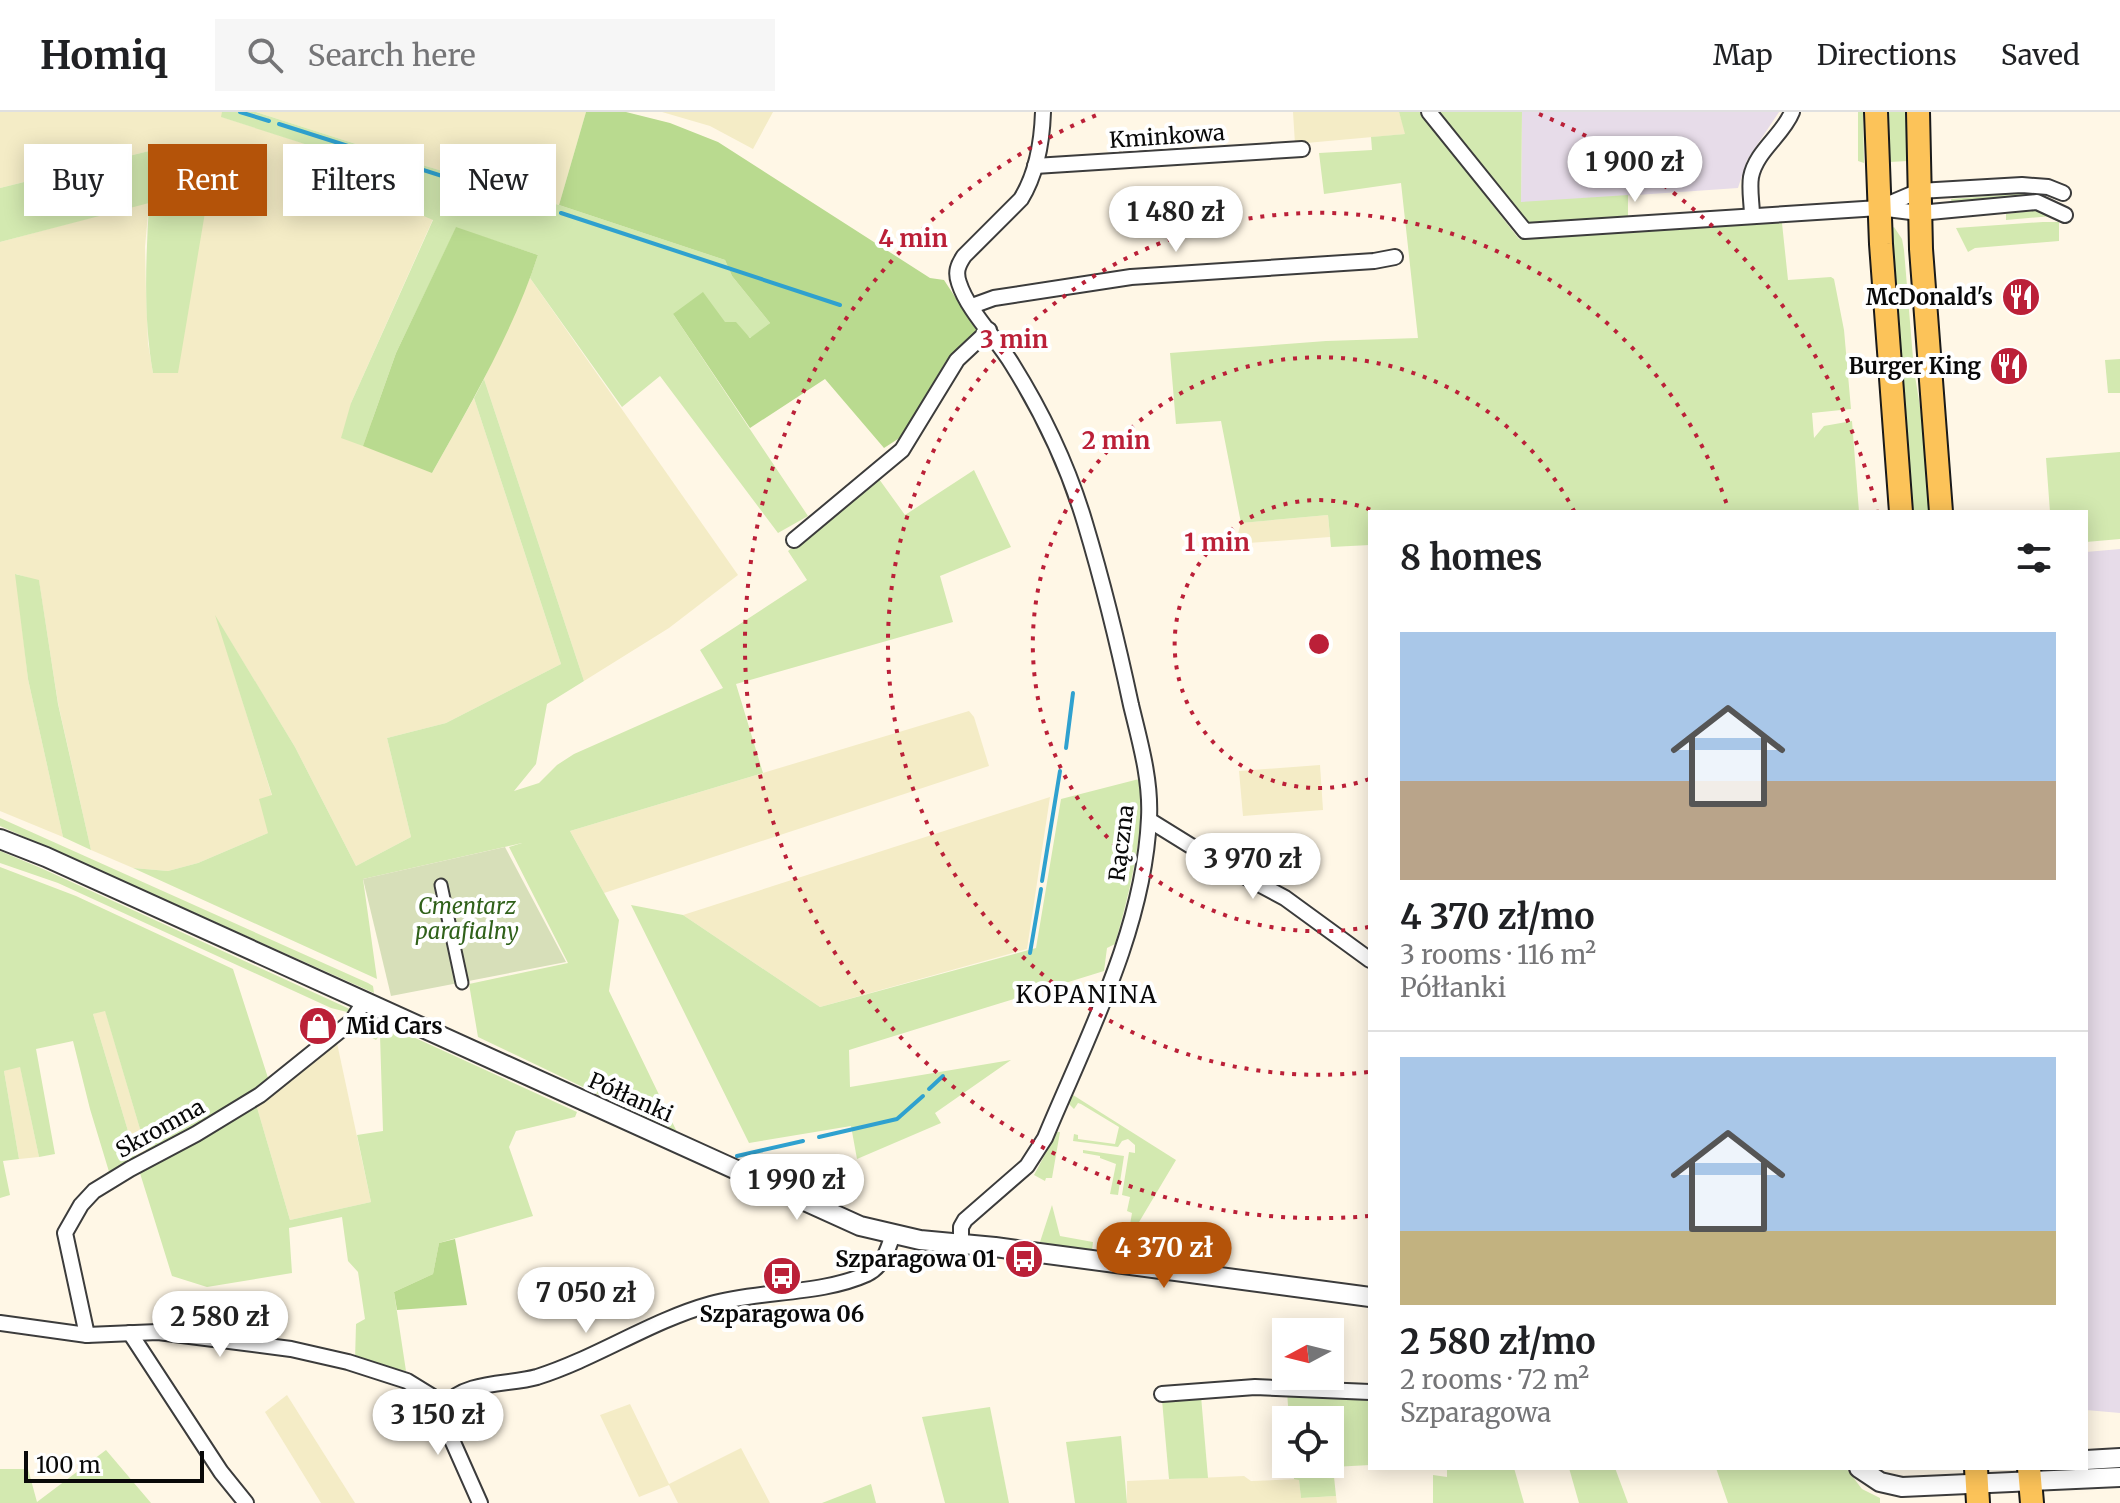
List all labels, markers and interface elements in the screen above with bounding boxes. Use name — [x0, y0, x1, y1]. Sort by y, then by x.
search box — [215, 19, 775, 91]
text: Homiq — [40, 32, 167, 79]
icon: search — [243, 33, 287, 77]
text: Search here — [307, 36, 476, 74]
text: Map — [1713, 37, 1773, 73]
text: Directions — [1817, 37, 1957, 73]
text: Saved — [2001, 37, 2080, 73]
street label: Kminkowa — [1108, 118, 1226, 154]
pin: 1 900 zł — [1552, 136, 1718, 204]
chip: Buy — [24, 144, 132, 216]
chip: Rent — [148, 144, 267, 216]
chip: Filters — [283, 144, 424, 216]
chip: New — [440, 144, 556, 216]
text: 1 900 zł — [1585, 145, 1685, 178]
pin: 1 480 zł — [1093, 186, 1259, 254]
text: 1 480 zł — [1127, 195, 1225, 228]
text: 4 min — [878, 223, 948, 254]
restaurant icon: McDonald's — [2000, 276, 2042, 318]
place label: McDonald's — [1866, 283, 1993, 311]
text: 3 min — [980, 324, 1048, 355]
restaurant icon: Burger King — [1988, 345, 2030, 387]
place label: Burger King — [1849, 352, 1981, 380]
text: 2 min — [1082, 425, 1150, 456]
text: 1 min — [1184, 527, 1250, 558]
icon: filters — [2012, 536, 2056, 580]
text: 8 homes — [1400, 537, 1542, 579]
centre of rings — [1305, 630, 1333, 658]
icon: home — [1656, 684, 1800, 828]
street label: Rączna — [1102, 803, 1140, 883]
pin: 3 970 zł — [1170, 833, 1336, 901]
text: 3 970 zł — [1204, 842, 1302, 875]
park label: Cmentarz parafialny — [415, 892, 519, 945]
text: 4 370 zł/mo — [1400, 896, 1595, 938]
text: 3 rooms · 116 m² — [1400, 938, 1596, 971]
text: Półłanki — [1400, 971, 1506, 1004]
district label: KOPANINA — [1016, 979, 1158, 1010]
shop icon: Mid Cars — [297, 1005, 339, 1047]
place label: Mid Cars — [346, 1012, 443, 1040]
street label: Półłanki — [584, 1066, 678, 1128]
street label: Skromna — [111, 1092, 210, 1164]
icon: home — [1656, 1109, 1800, 1253]
pin: 1 990 zł — [714, 1154, 880, 1222]
text: 1 990 zł — [748, 1163, 846, 1196]
pin: 4 370 zł — [1081, 1222, 1247, 1290]
text: 4 370 zł — [1115, 1231, 1213, 1264]
bus stop icon: Szparagowa 01 — [1003, 1238, 1045, 1280]
place label: Szparagowa 01 — [835, 1245, 996, 1273]
bus stop icon: Szparagowa 06 — [761, 1255, 803, 1297]
pin: 7 050 zł — [503, 1267, 669, 1335]
text: 7 050 zł — [536, 1276, 636, 1309]
pin: 2 580 zł — [137, 1291, 303, 1359]
text: 2 580 zł — [170, 1300, 270, 1333]
place label: Szparagowa 06 — [700, 1300, 864, 1328]
north arrow — [1272, 1318, 1344, 1390]
map controls — [1272, 1318, 1344, 1478]
text: 2 580 zł/mo — [1400, 1321, 1596, 1363]
text: 2 rooms · 72 m² — [1400, 1363, 1589, 1396]
pin: 3 150 zł — [355, 1389, 521, 1457]
text: Szparagowa — [1400, 1396, 1551, 1429]
text: 3 150 zł — [391, 1398, 485, 1431]
button: locate — [1272, 1406, 1344, 1478]
scale bar — [24, 1447, 204, 1483]
text: 100 m — [36, 1451, 101, 1479]

